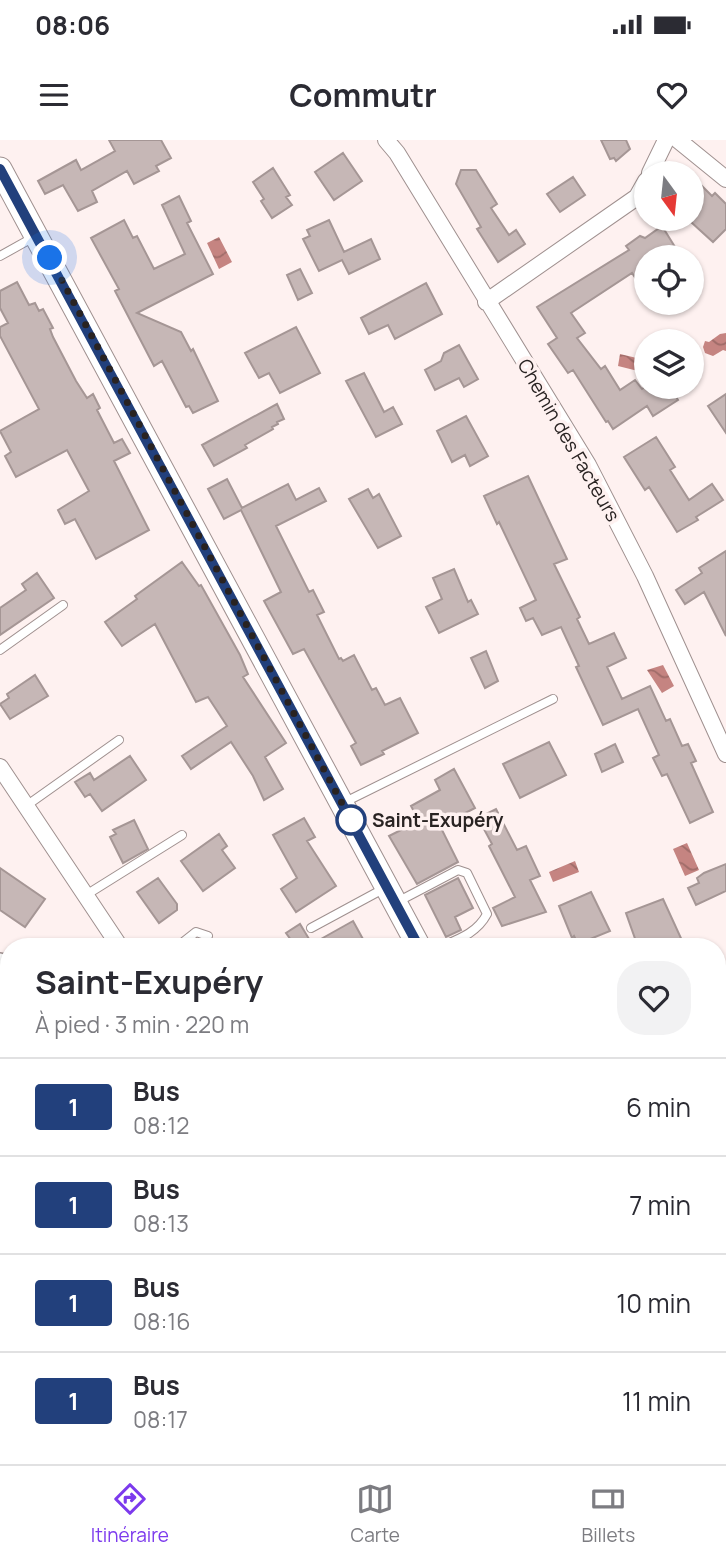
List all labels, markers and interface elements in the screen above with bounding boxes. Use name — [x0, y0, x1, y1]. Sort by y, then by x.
text: 08:06 — [35, 7, 110, 43]
text: Commutr — [289, 73, 437, 117]
icon: menu — [35, 76, 73, 114]
icon: heart — [653, 76, 691, 114]
north arrow — [634, 161, 704, 231]
map controls — [634, 161, 704, 399]
your location — [32, 240, 67, 275]
button: locate — [634, 245, 704, 315]
button: layers — [634, 329, 704, 399]
street label: Chemin des Facteurs — [512, 354, 626, 526]
marker: Saint-Exupéry — [336, 805, 366, 835]
place label: Saint-Exupéry — [372, 807, 504, 833]
text: Saint-Exupéry — [35, 959, 263, 1004]
button: heart — [617, 961, 691, 1035]
text: À pied · 3 min · 220 m — [35, 1008, 249, 1040]
text: Bus — [133, 1073, 180, 1109]
text: 6 min — [626, 1089, 691, 1125]
text: 1 — [68, 1090, 79, 1123]
text: 08:12 — [133, 1109, 189, 1141]
text: Bus — [133, 1171, 180, 1207]
text: 7 min — [629, 1187, 691, 1223]
text: 1 — [68, 1188, 79, 1221]
text: 08:13 — [133, 1207, 189, 1239]
text: Bus — [133, 1269, 180, 1305]
text: 10 min — [616, 1285, 691, 1321]
text: 1 — [68, 1286, 79, 1319]
text: 08:16 — [133, 1305, 191, 1337]
text: Bus — [133, 1367, 180, 1403]
text: 11 min — [622, 1383, 691, 1419]
text: 1 — [68, 1384, 79, 1417]
text: 08:17 — [133, 1403, 188, 1435]
tab: Itinéraire — [91, 1480, 169, 1548]
tab: Carte — [351, 1480, 400, 1548]
tab: Billets — [582, 1480, 635, 1548]

